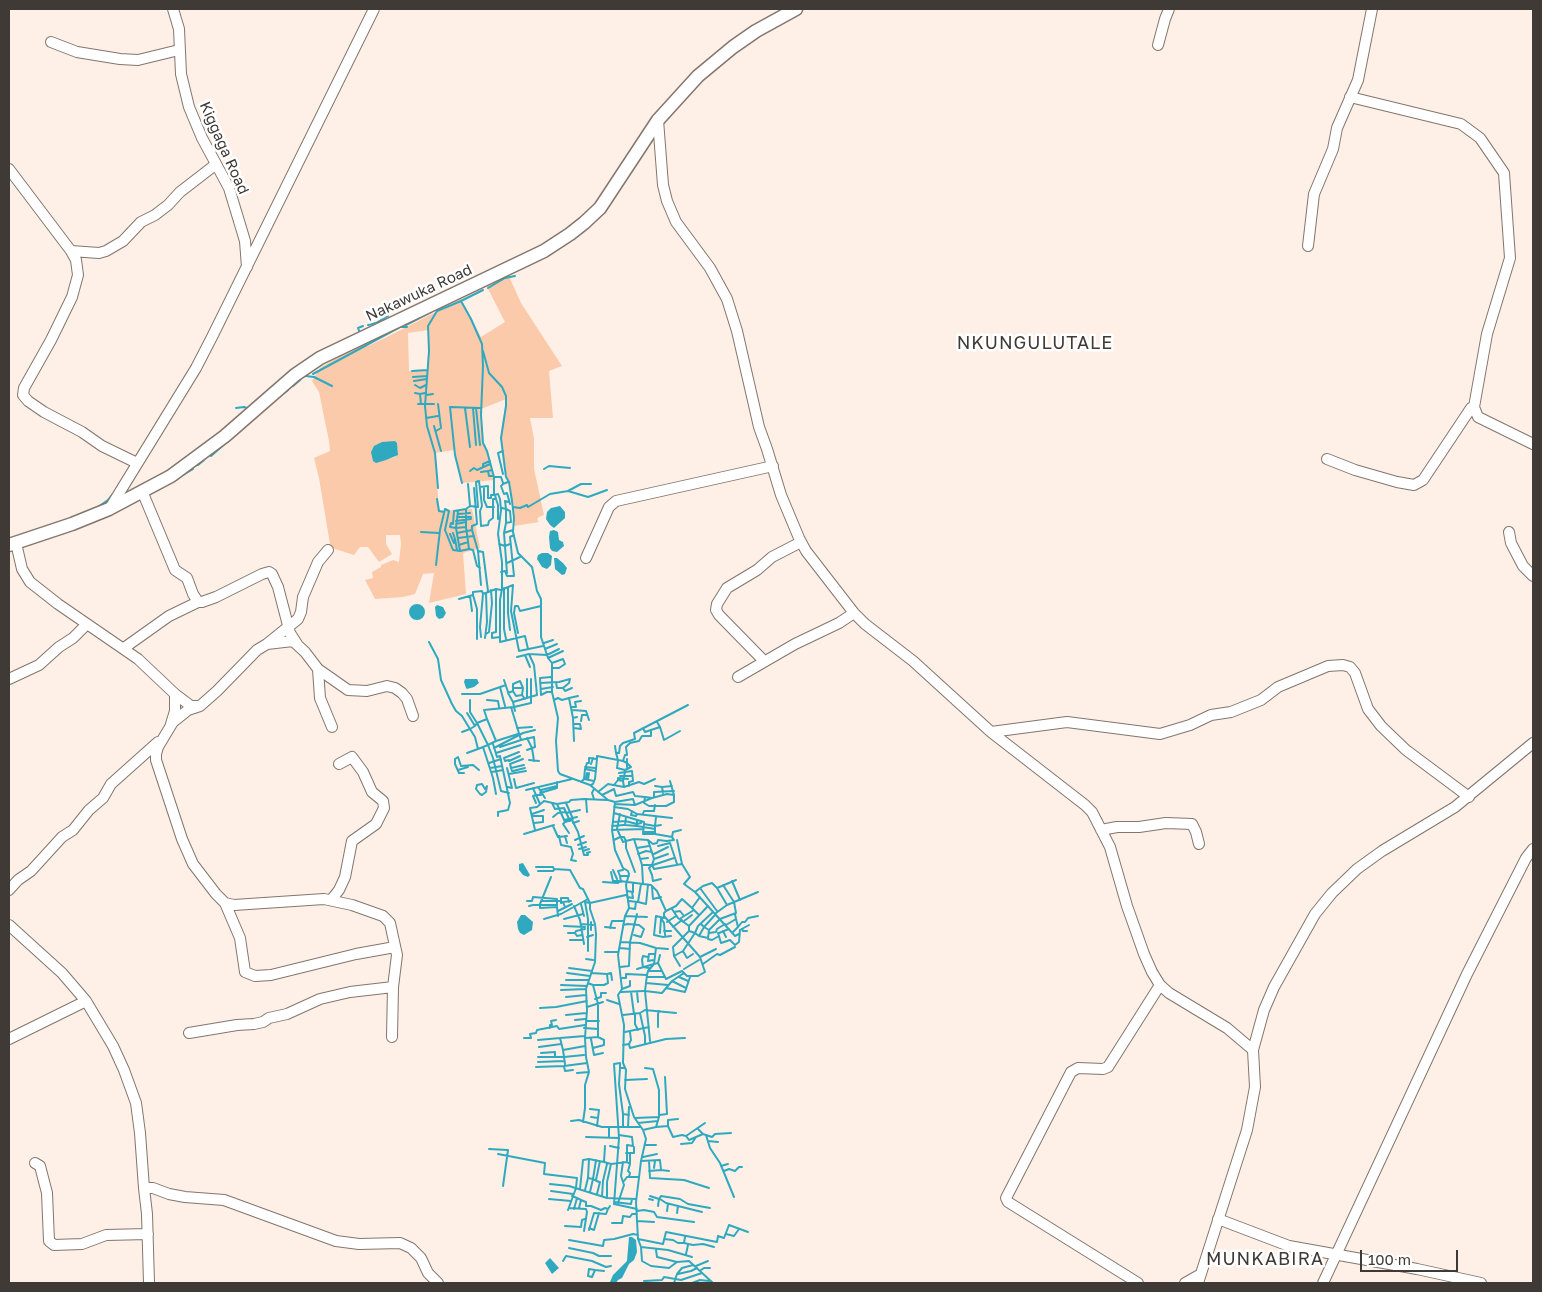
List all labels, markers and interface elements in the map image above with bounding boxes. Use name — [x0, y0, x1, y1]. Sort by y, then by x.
street label: Kiggaga Road — [196, 99, 252, 197]
street label: Nakawuka Road — [363, 261, 475, 325]
district label: NKUNGULUTALE — [955, 332, 1115, 354]
scale bar — [1362, 1240, 1460, 1272]
district label: MUNKABIRA — [1205, 1248, 1325, 1270]
text: 100 m — [1368, 1250, 1411, 1268]

